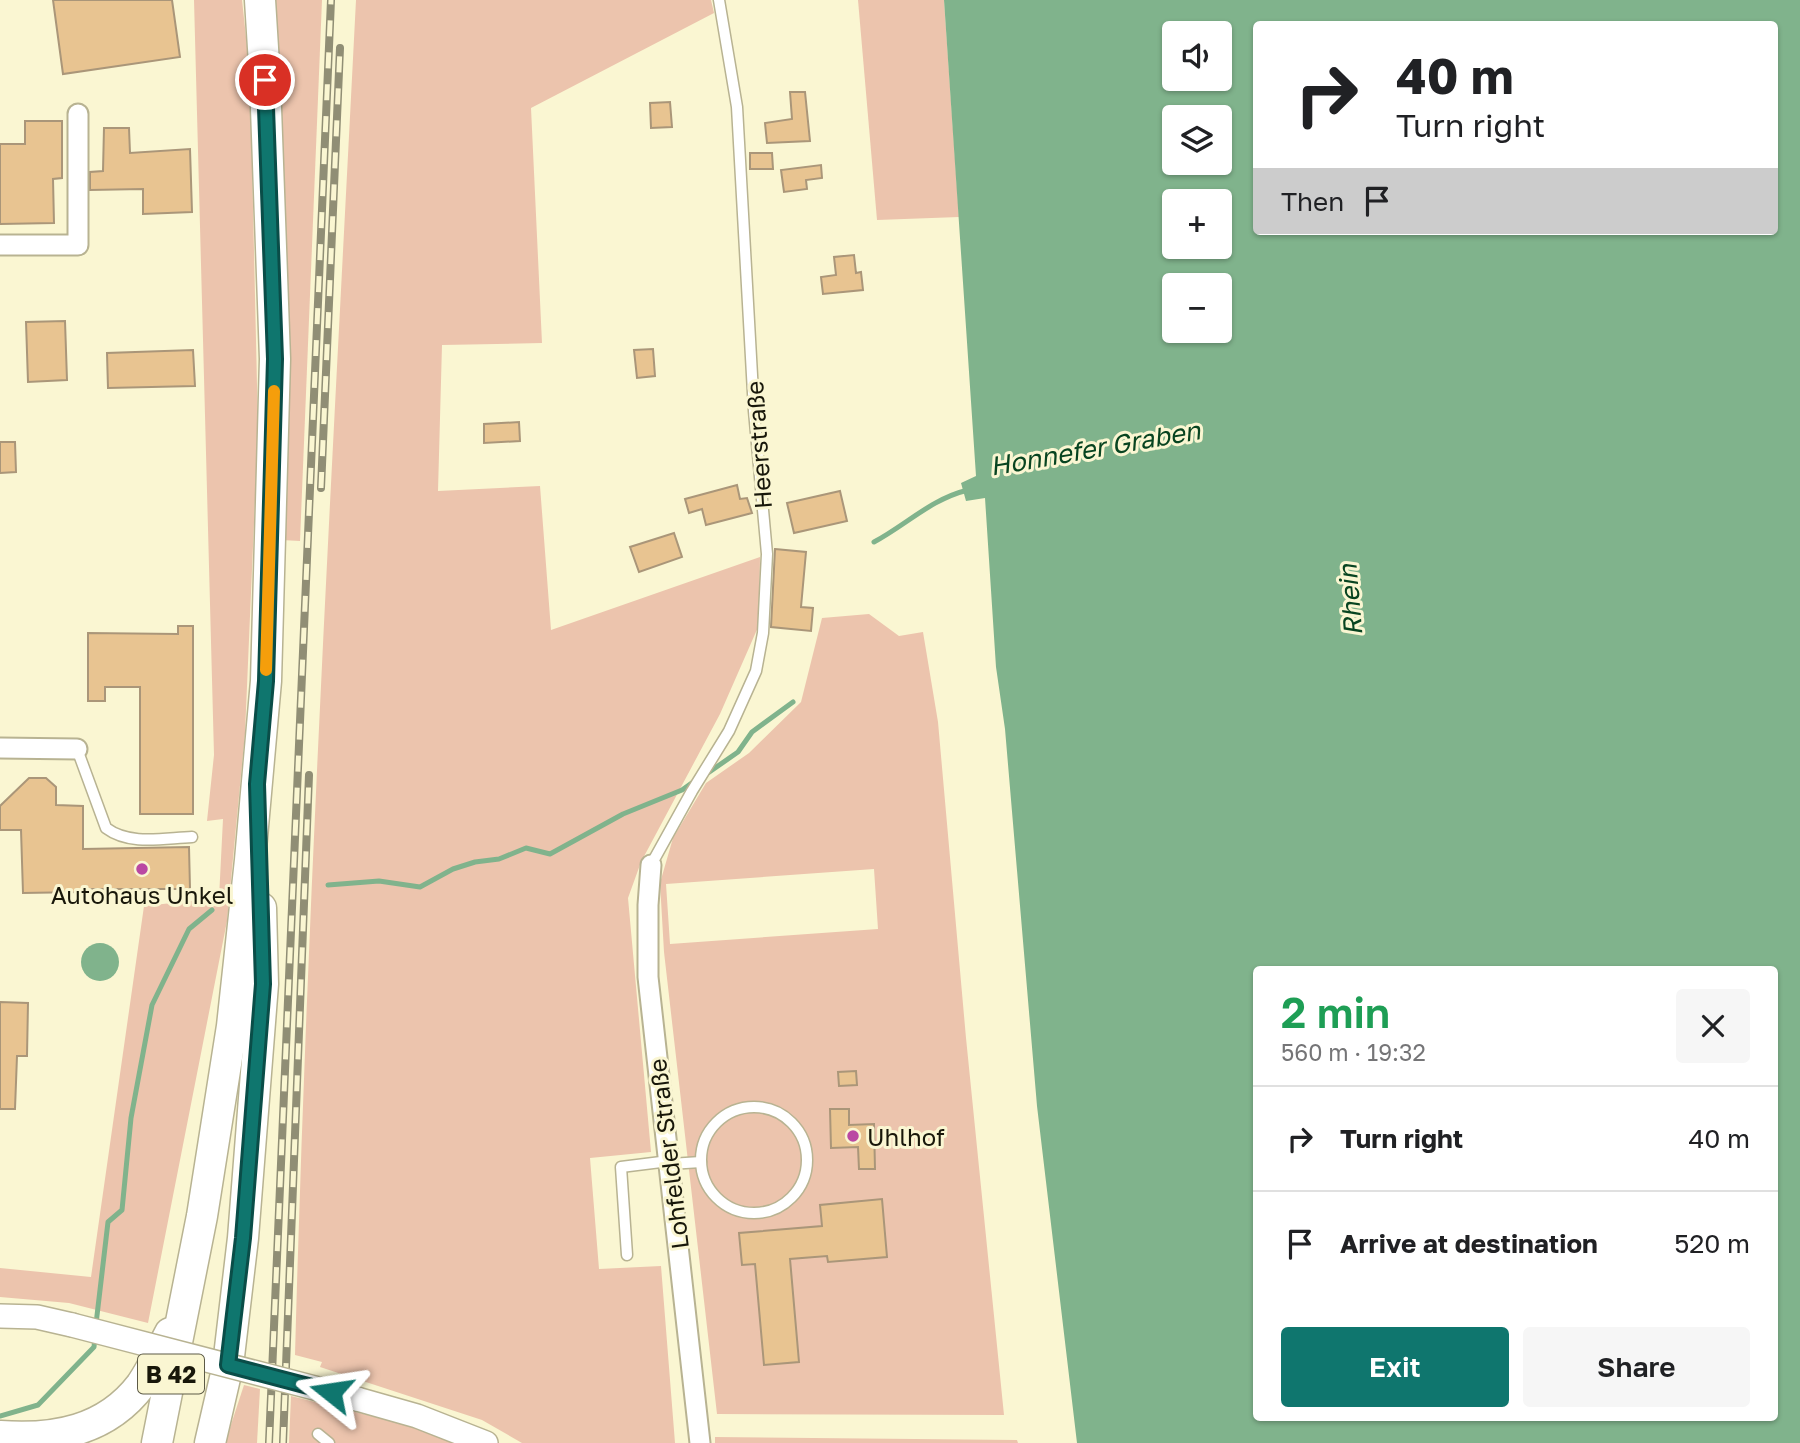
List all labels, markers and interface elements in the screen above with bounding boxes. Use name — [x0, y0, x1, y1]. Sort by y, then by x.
map controls — [1162, 21, 1232, 343]
button: sound — [1162, 21, 1232, 91]
text: 40 m — [1396, 46, 1514, 105]
icon: right — [1281, 49, 1372, 140]
pin — [235, 50, 295, 110]
icon: arrive — [246, 61, 284, 99]
button: layers — [1162, 105, 1232, 175]
text: Turn right — [1396, 106, 1545, 144]
icon: arrive — [1358, 182, 1396, 220]
text: Then — [1281, 186, 1344, 217]
button: + — [1162, 189, 1232, 259]
button: − — [1162, 273, 1232, 343]
street label: Heerstraße — [739, 380, 777, 510]
water label: Honnefer Graben — [987, 414, 1204, 482]
water label: Rhein — [1331, 562, 1369, 637]
marker: Autohaus Unkel — [134, 861, 150, 877]
place label: Autohaus Unkel — [51, 880, 233, 909]
text: 2 min — [1281, 987, 1390, 1037]
button: close — [1676, 989, 1750, 1063]
text: 560 m · 19:32 — [1281, 1038, 1426, 1066]
street label: Lohfelder Straße — [642, 1057, 694, 1251]
icon: right — [1281, 1120, 1319, 1158]
place label: Uhlhof — [867, 1122, 945, 1151]
text: Turn right — [1340, 1123, 1463, 1154]
text: 40 m — [1689, 1123, 1750, 1154]
marker: Uhlhof — [845, 1128, 861, 1144]
icon: arrive — [1281, 1225, 1319, 1263]
text: Arrive at destination — [1340, 1228, 1598, 1259]
text: 520 m — [1674, 1228, 1750, 1259]
button: Exit — [1281, 1327, 1509, 1407]
button: Share — [1523, 1327, 1750, 1407]
road number: B 42 — [138, 1354, 204, 1394]
position arrow — [294, 1355, 368, 1429]

